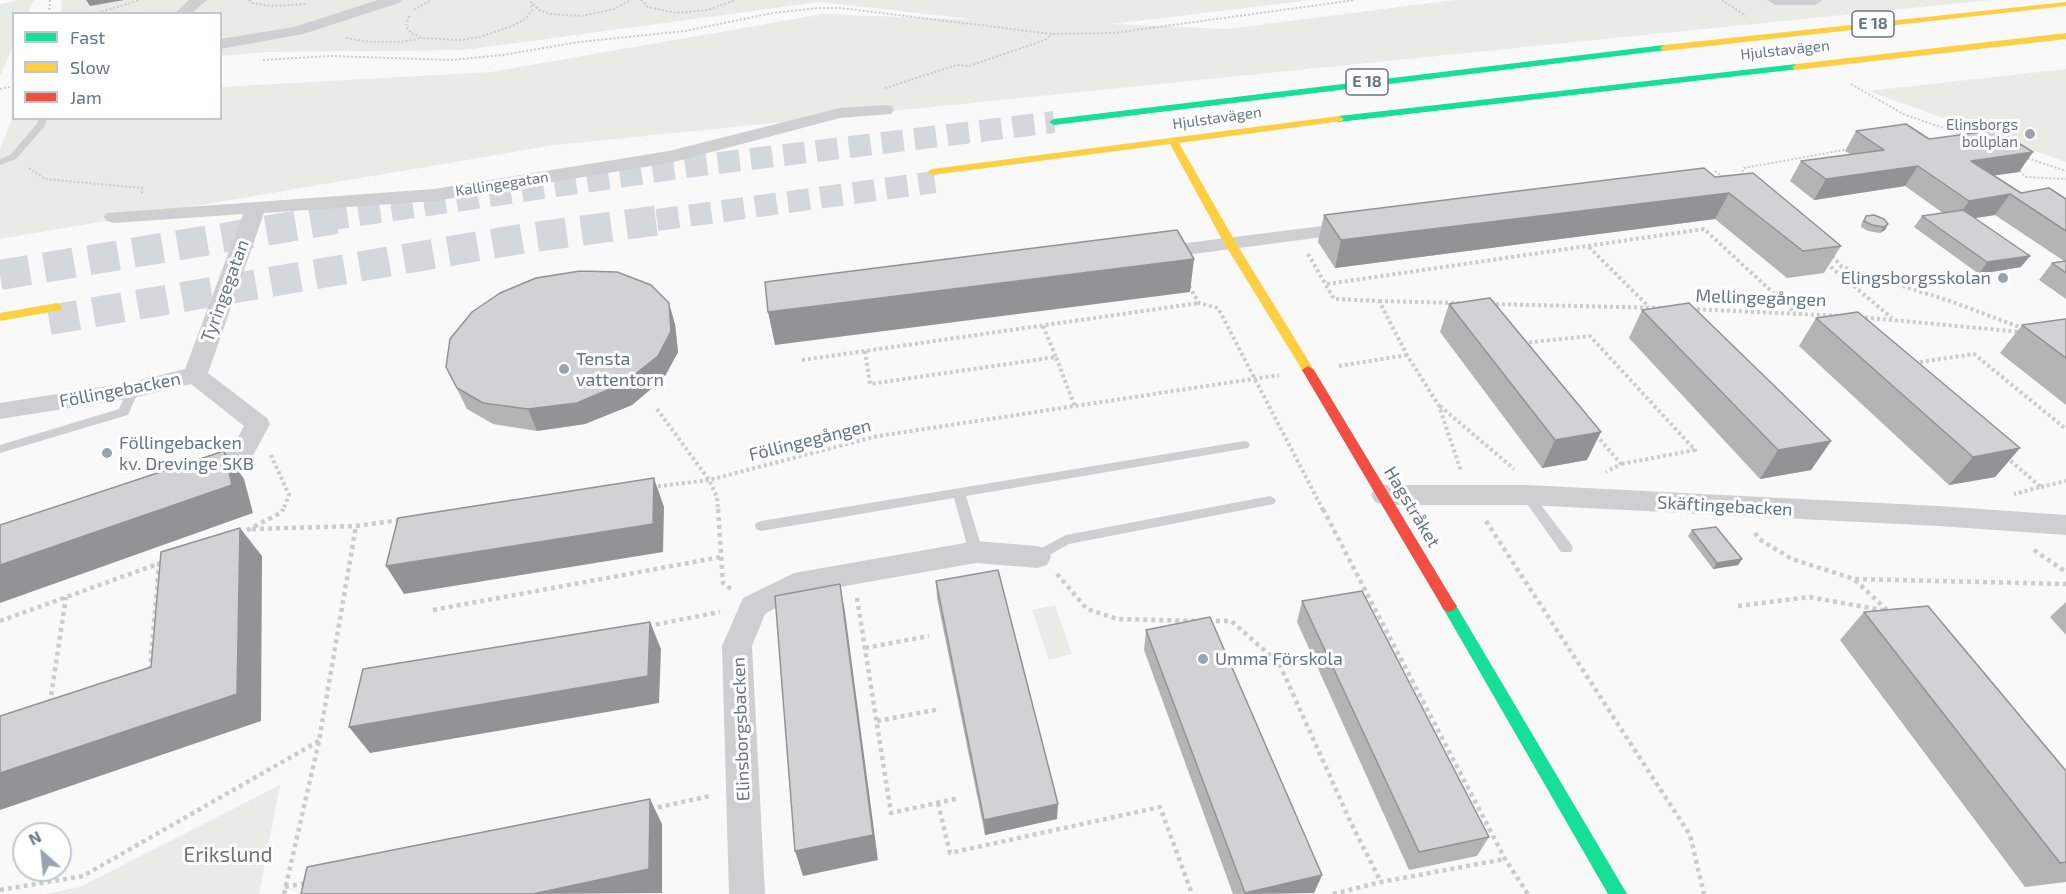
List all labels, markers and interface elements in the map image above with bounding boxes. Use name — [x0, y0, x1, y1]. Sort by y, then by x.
road number: E 18 — [1852, 11, 1894, 37]
legend — [12, 12, 222, 120]
text: Fast — [70, 26, 105, 48]
street label: Hjulstavägen — [1740, 36, 1830, 64]
text: Slow — [70, 56, 110, 78]
road number: E 18 — [1346, 69, 1388, 95]
text: Jam — [70, 86, 102, 108]
street label: Hjulstavägen — [1171, 103, 1263, 133]
place label: Elinsborgs bollplan — [1946, 116, 2018, 151]
marker: Elinsborgs bollplan — [2023, 127, 2037, 141]
street label: Kallingegatan — [454, 168, 550, 200]
street label: Tyringegatan — [196, 237, 254, 345]
place label: Elingsborgsskolan — [1841, 267, 1991, 289]
marker: Elingsborgsskolan — [1996, 271, 2010, 285]
street label: Mellingegången — [1695, 285, 1827, 311]
place label: Tensta vattentorn — [576, 348, 664, 391]
marker: Tensta vattentorn — [557, 362, 571, 376]
street label: Föllingebacken — [58, 368, 182, 412]
street label: Föllingegången — [747, 414, 873, 466]
place label: Föllingebacken kv. Drevinge SKB — [119, 432, 254, 474]
marker: Föllingebacken kv. Drevinge SKB — [100, 446, 114, 460]
street label: Hagstråket — [1379, 463, 1445, 551]
street label: Skäftingebacken — [1657, 492, 1793, 520]
place label: Umma Förskola — [1215, 648, 1343, 670]
marker: Umma Förskola — [1196, 652, 1210, 666]
street label: Elinsborgsbacken — [728, 657, 754, 801]
north arrow — [12, 822, 72, 882]
text: N — [25, 826, 44, 848]
park label: Erikslund — [183, 842, 273, 868]

